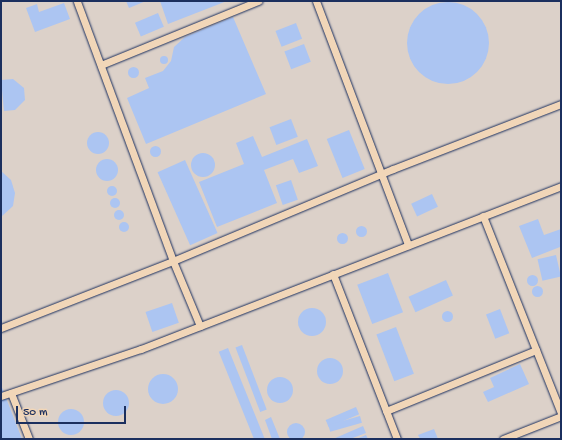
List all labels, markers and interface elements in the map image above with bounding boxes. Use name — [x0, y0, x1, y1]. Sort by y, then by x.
scale bar — [18, 398, 128, 424]
text: 50 m — [23, 406, 48, 420]

